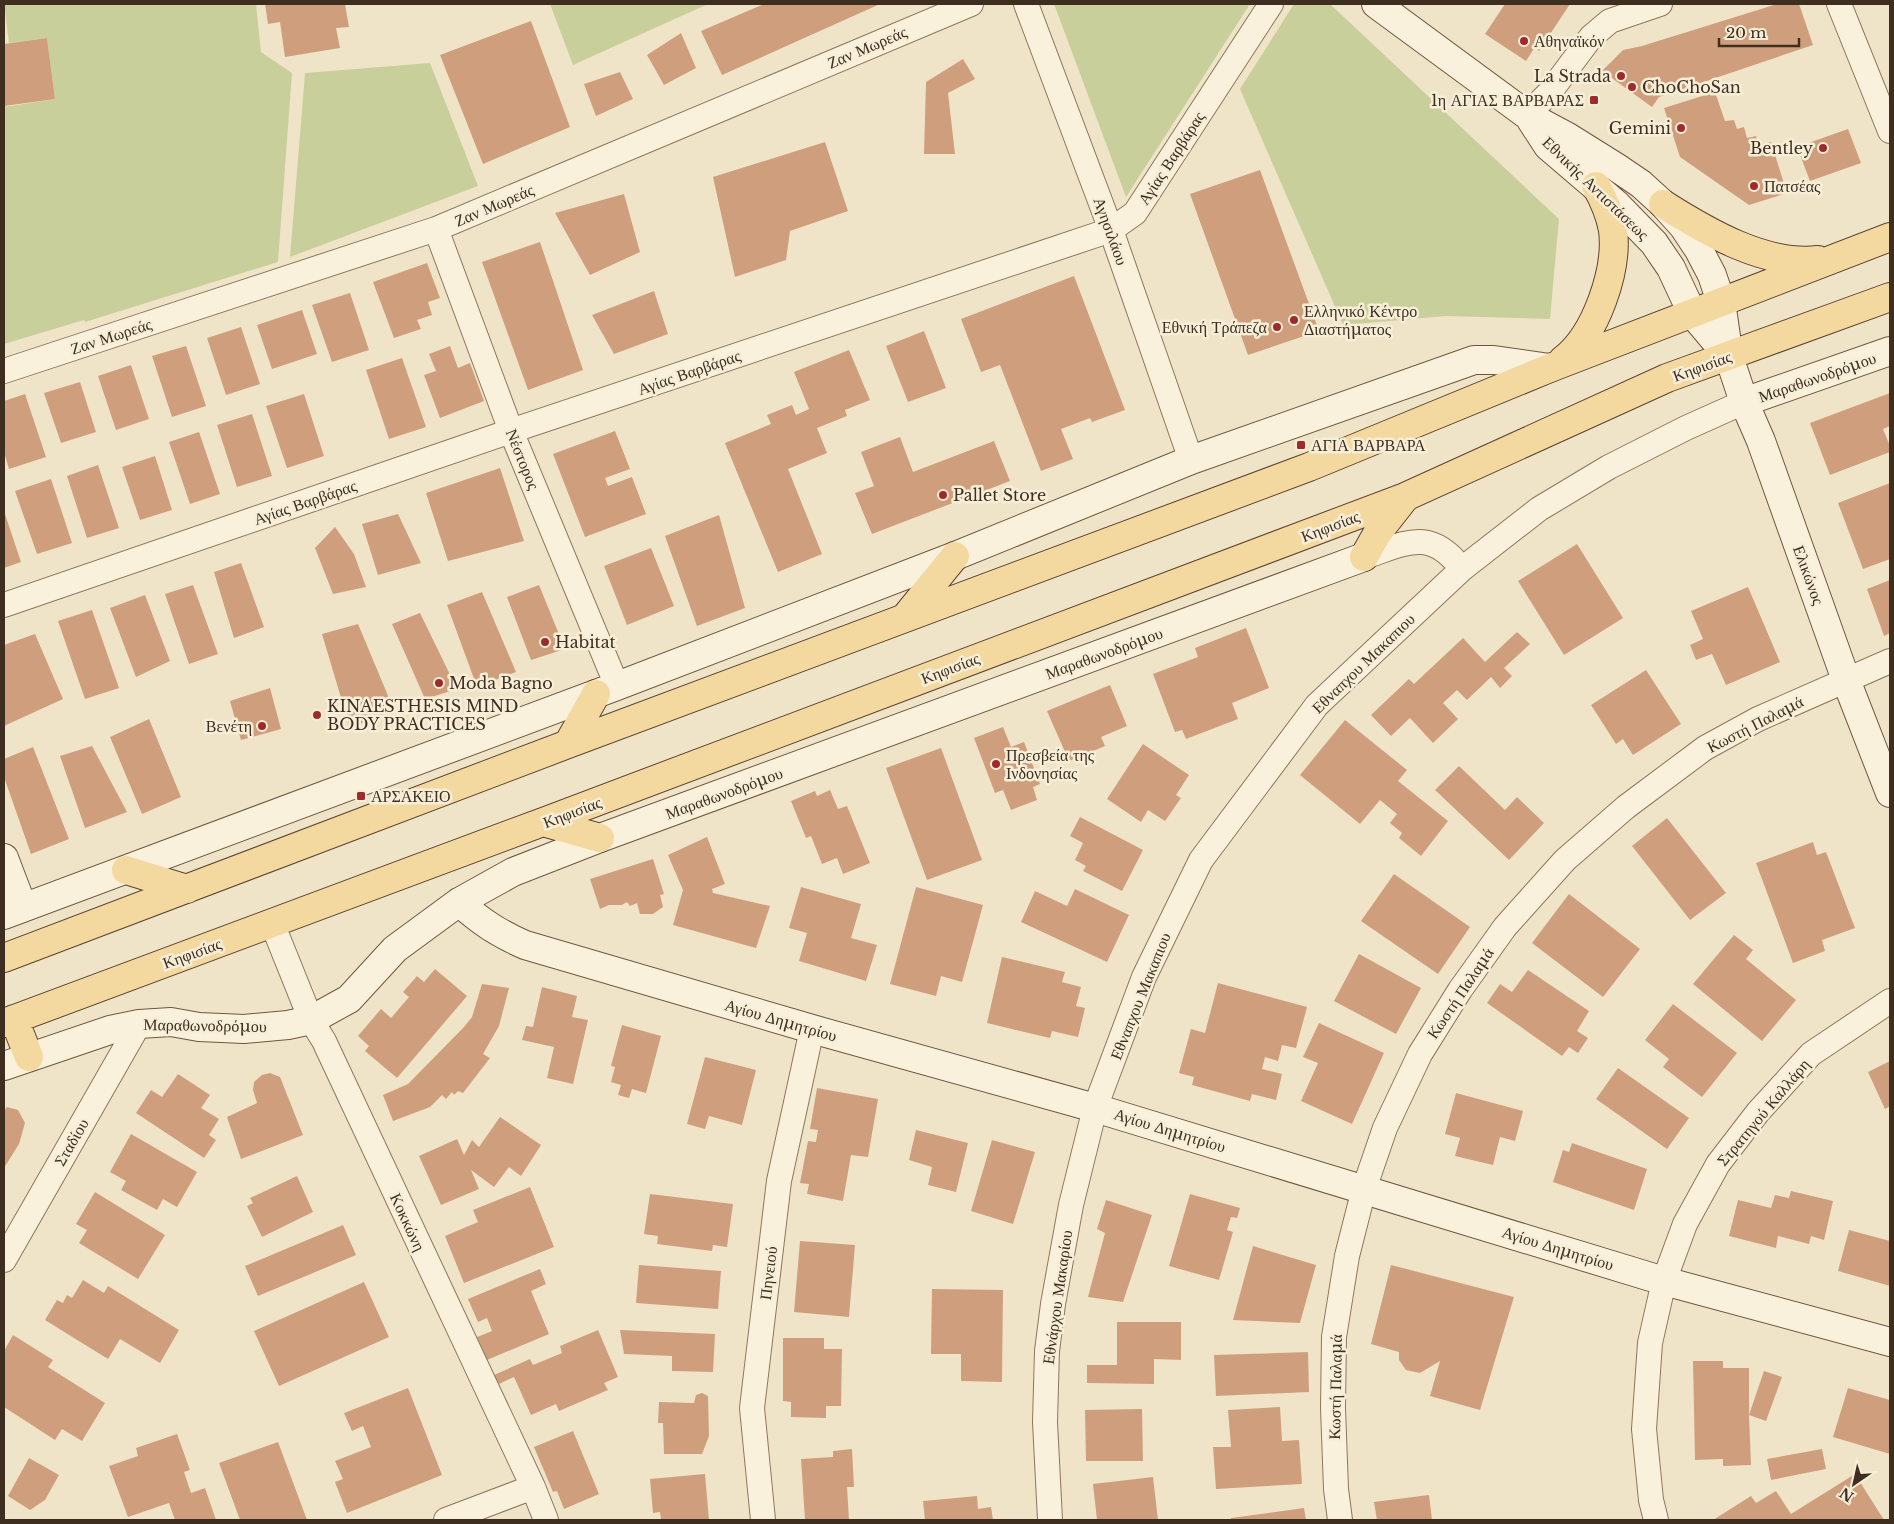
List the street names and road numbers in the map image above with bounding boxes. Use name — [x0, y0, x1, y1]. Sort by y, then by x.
street label: Ζαν Μωρεάς — [824, 21, 910, 73]
street label: Αγίας Βαρβάρας — [1133, 107, 1209, 208]
street label: Εθνικής Αντιστάσεως — [1539, 132, 1654, 244]
street label: Ζαν Μωρεάς — [451, 179, 537, 231]
street label: Αγησιλάου — [1089, 194, 1133, 268]
street label: Ζαν Μωρεάς — [68, 313, 155, 359]
street label: Αγίας Βαρβάρας — [635, 345, 744, 399]
street label: Κηφισίας — [1670, 346, 1735, 386]
street label: Μαραθωνοδρόμου — [1755, 347, 1879, 407]
street label: Νέστορος — [502, 426, 544, 493]
street label: Αγίας Βαρβάρας — [251, 475, 360, 529]
street label: Κηφισίας — [1298, 505, 1363, 546]
street label: Ελικώνος — [1789, 543, 1829, 608]
street label: Εθναπχου Μακαπιου — [1307, 609, 1419, 717]
street label: Μαραθωνοδρόμου — [1043, 622, 1165, 683]
street label: Κηφισίας — [918, 647, 983, 688]
street label: Κωστή Παλαμά — [1703, 691, 1807, 757]
street label: Μαραθωνοδρόμου — [663, 762, 785, 823]
street label: Κηφισίας — [540, 791, 605, 832]
street label: Εθναπχου Μακαπιου — [1105, 929, 1175, 1063]
street label: Κηφισίας — [160, 933, 225, 973]
street label: Κωστή Παλαμά — [1422, 943, 1498, 1042]
street label: Αγίου Δημητρίου — [723, 994, 839, 1046]
street label: Μαραθωνοδρόμου — [143, 1014, 267, 1036]
street label: Στρατηγού Καλλάρη — [1712, 1054, 1814, 1170]
street label: Αγίου Δημητρίου — [1112, 1104, 1228, 1156]
street label: Σταδίου — [49, 1115, 93, 1169]
street label: Κοκκώνη — [386, 1190, 430, 1254]
street label: Αγίου Δημητρίου — [1500, 1222, 1616, 1274]
street label: Εθνάρχου Μακαρίου — [1038, 1228, 1076, 1365]
street label: Πηνειού — [755, 1245, 781, 1301]
street label: Κωστή Παλαμά — [1324, 1333, 1346, 1440]

